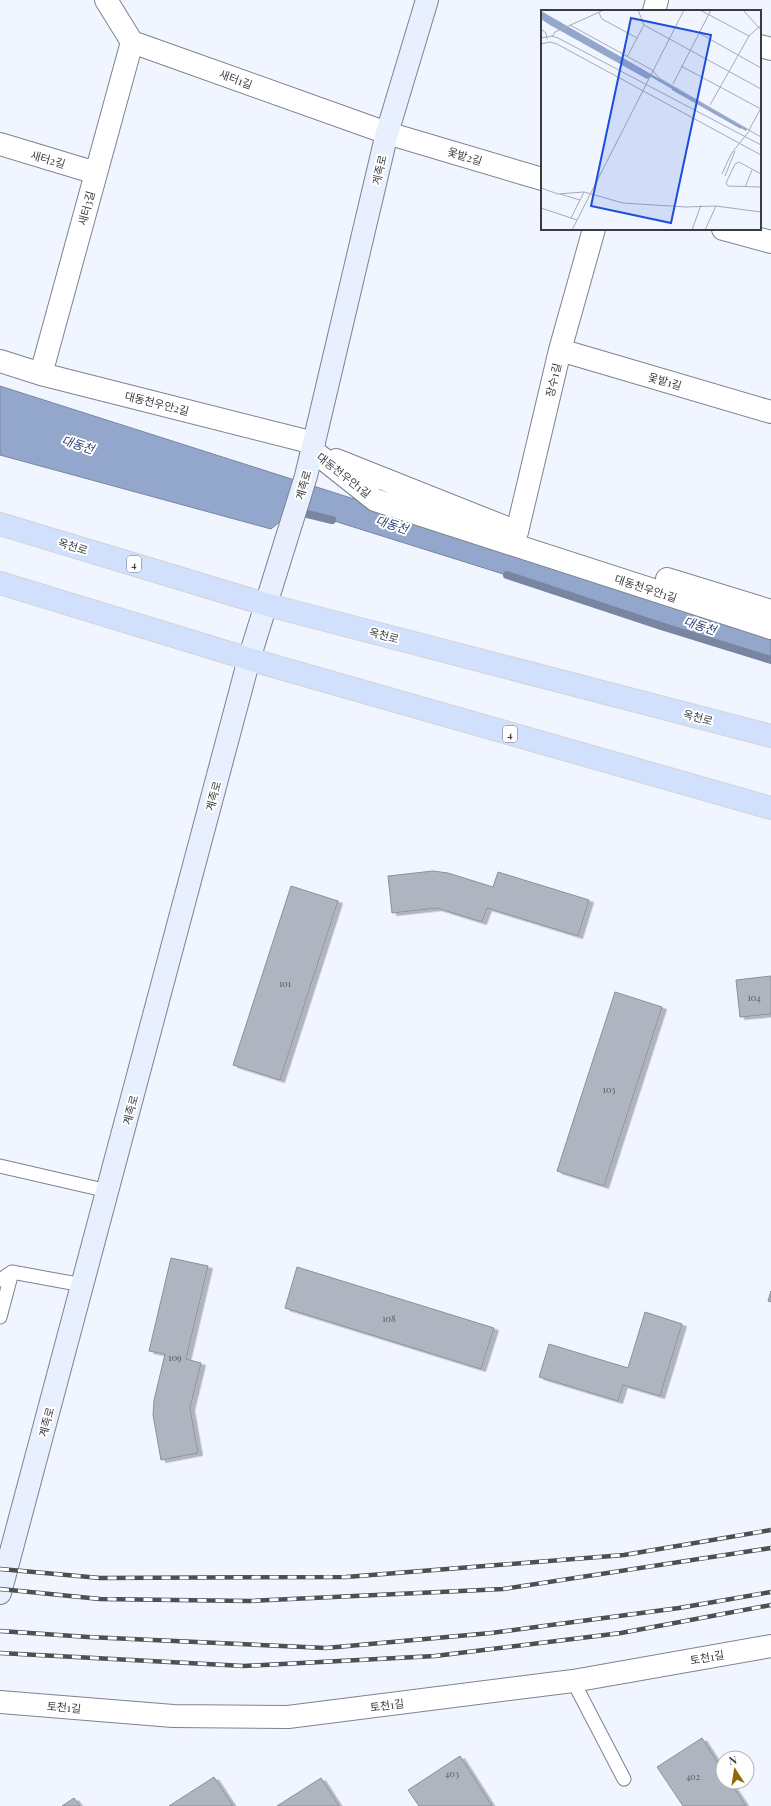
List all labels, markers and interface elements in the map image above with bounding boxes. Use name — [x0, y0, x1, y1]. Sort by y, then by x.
inset map — [541, 10, 761, 230]
street label: 새터1길 — [217, 66, 255, 92]
street label: 옻밭2길 — [446, 144, 484, 168]
street label: 새터2길 — [29, 147, 67, 171]
street label: 계족로 — [368, 154, 390, 186]
street label: 새터3길 — [74, 189, 98, 227]
street label: 장수1길 — [542, 362, 564, 398]
street label: 옻밭1길 — [646, 369, 684, 393]
street label: 대동천우안2길 — [123, 388, 191, 418]
water label: 대동천 — [60, 431, 98, 457]
street label: 대동천우안1길 — [314, 449, 374, 501]
street label: 계족로 — [292, 468, 314, 502]
water label: 대동천 — [374, 511, 412, 537]
street label: 옥천로 — [56, 534, 90, 558]
road number: 4 — [127, 556, 141, 572]
street label: 대동천우안1길 — [613, 571, 679, 605]
water label: 대동천 — [682, 612, 720, 638]
street label: 옥천로 — [367, 624, 401, 646]
street label: 옥천로 — [681, 706, 715, 728]
road number: 4 — [503, 726, 517, 742]
street label: 계족로 — [202, 779, 224, 813]
house number: 101 — [279, 977, 292, 989]
house number: 104 — [747, 991, 761, 1003]
house number: 103 — [603, 1083, 615, 1095]
street label: 계족로 — [119, 1093, 141, 1127]
house number: 108 — [382, 1312, 396, 1324]
house number: 109 — [168, 1351, 182, 1363]
street label: 계족로 — [35, 1405, 57, 1439]
street label: 토천1길 — [689, 1647, 725, 1667]
street label: 토천1길 — [369, 1695, 405, 1715]
street label: 토천1길 — [46, 1698, 82, 1716]
north arrow — [715, 1750, 755, 1790]
text: N — [727, 1752, 738, 1768]
house number: 403 — [445, 1767, 459, 1779]
house number: 402 — [686, 1770, 700, 1782]

